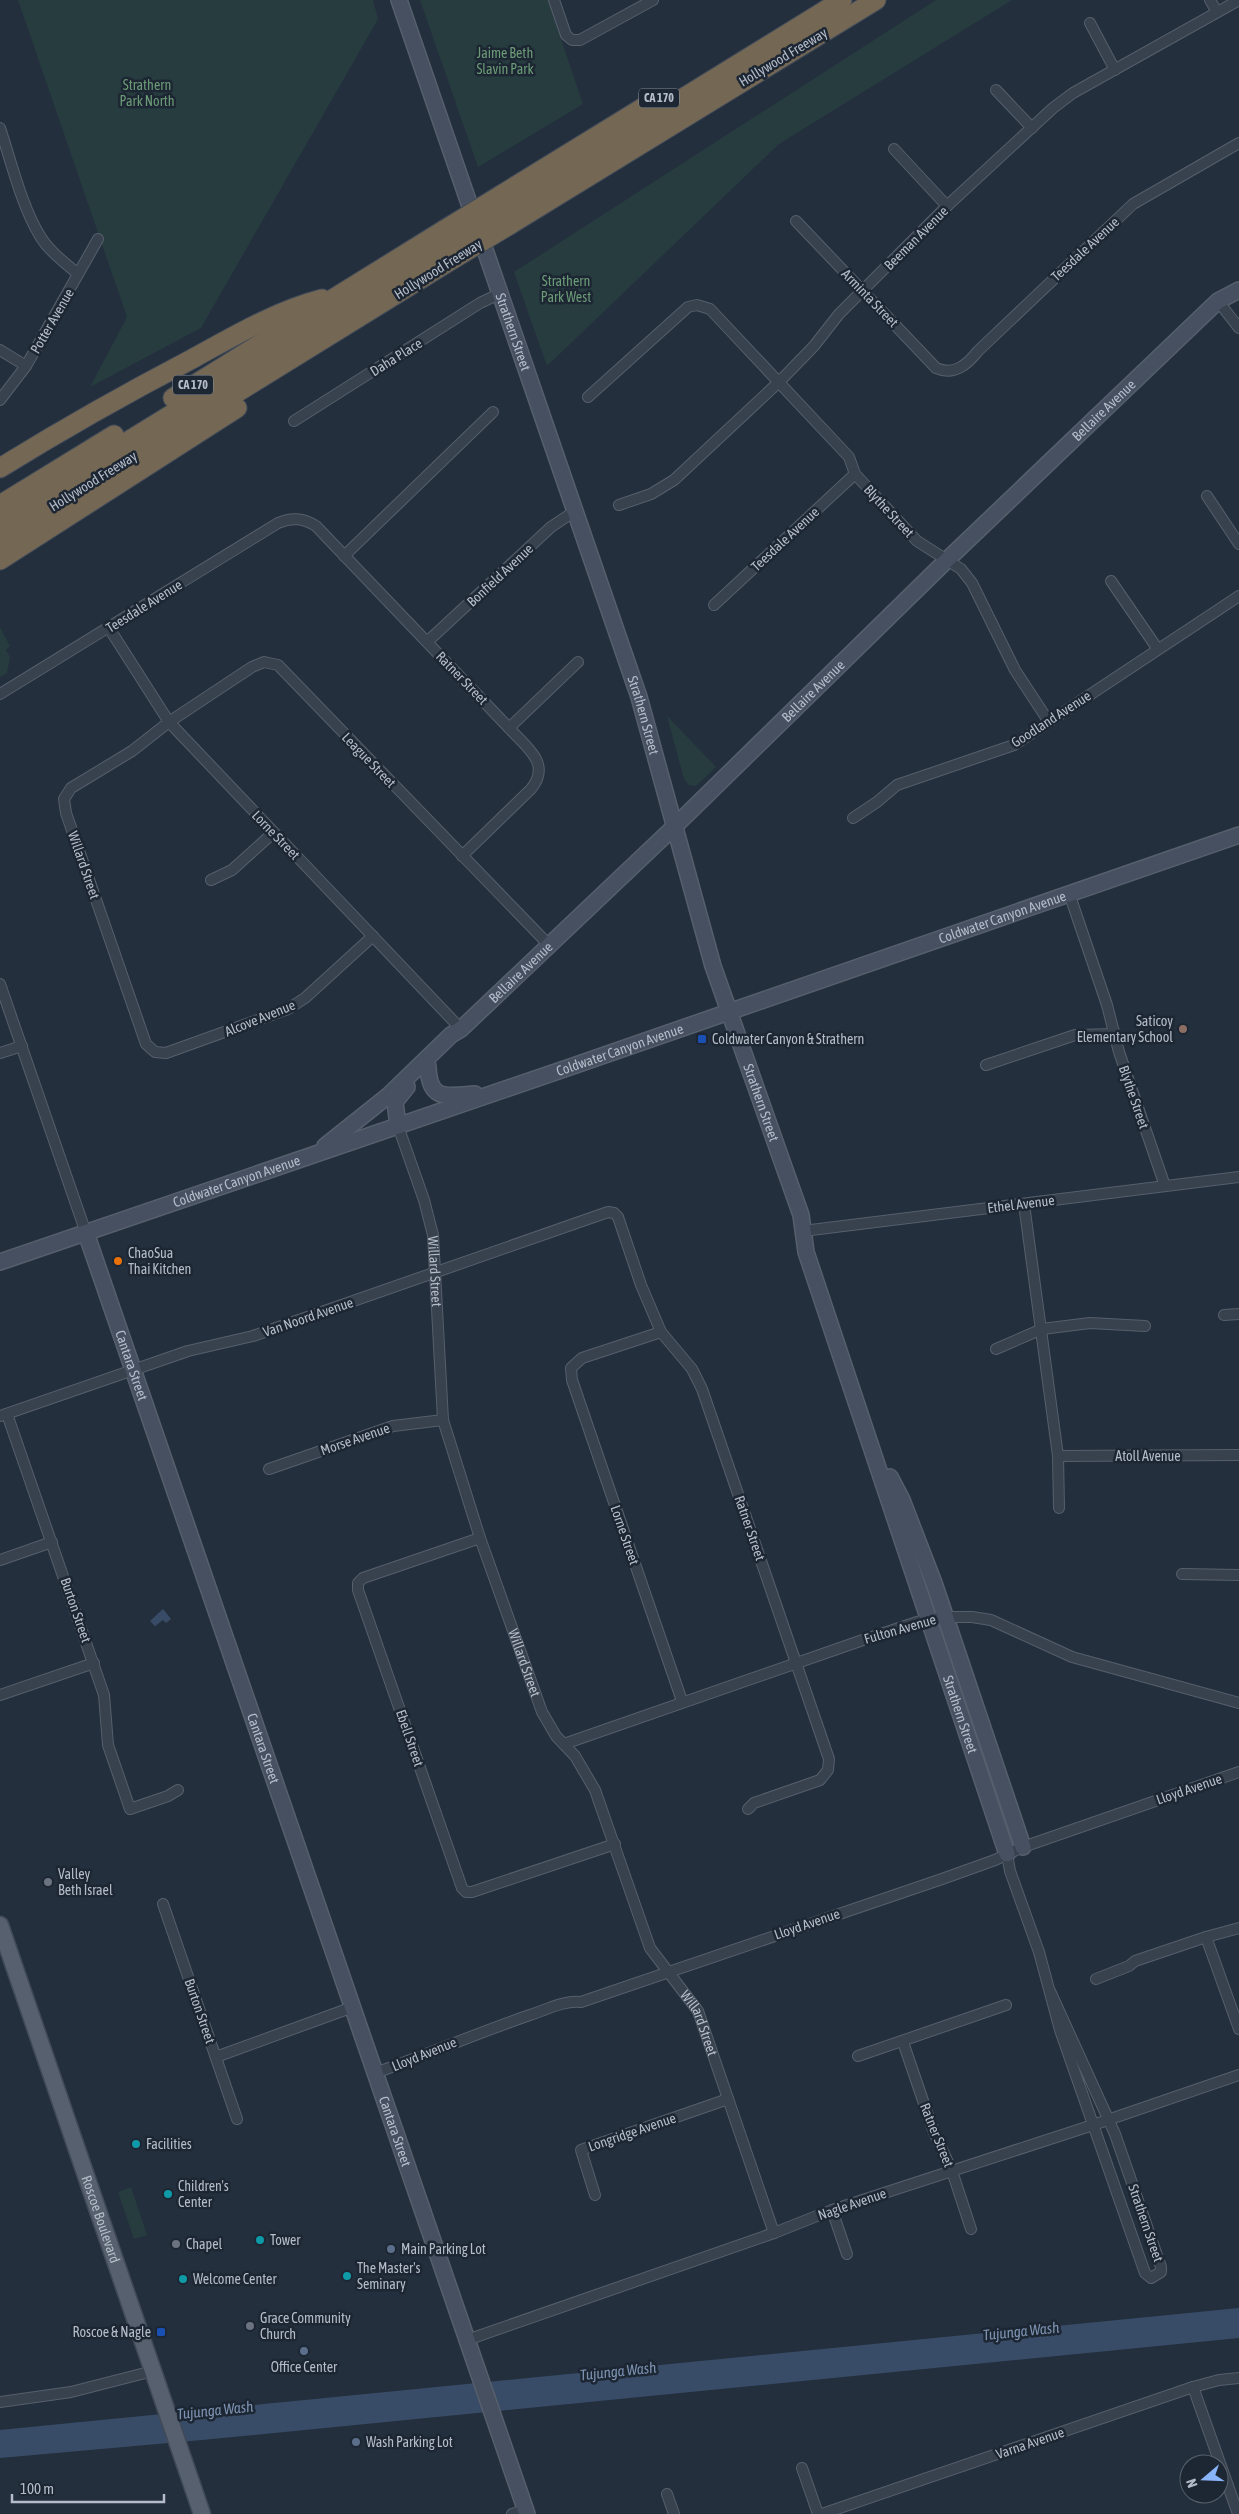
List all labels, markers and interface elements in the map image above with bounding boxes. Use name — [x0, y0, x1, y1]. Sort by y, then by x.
street label: Hollywood Freeway — [736, 24, 830, 90]
park label: Jaime Beth Slavin Park — [476, 45, 534, 77]
park label: Strathern Park North — [120, 77, 174, 109]
road number: CA 170 — [639, 89, 679, 108]
street label: Beeman Avenue — [881, 203, 951, 273]
street label: Teesdale Avenue — [1048, 214, 1122, 284]
street label: Hollywood Freeway — [391, 236, 485, 302]
street label: Arminta Street — [838, 266, 902, 330]
park label: Strathern Park West — [541, 273, 591, 305]
street label: Potter Avenue — [27, 286, 77, 356]
street label: Strathern Street — [493, 291, 534, 373]
street label: Daha Place — [367, 335, 425, 379]
road number: CA 170 — [173, 376, 213, 394]
street label: Bellaire Avenue — [1069, 376, 1139, 444]
street label: Hollywood Freeway — [46, 448, 140, 514]
street label: Blythe Street — [861, 481, 917, 541]
street label: Teesdale Avenue — [748, 504, 822, 574]
street label: Bonfield Avenue — [464, 540, 536, 610]
street label: Teesdale Avenue — [103, 576, 185, 636]
street label: Ratner Street — [433, 648, 491, 708]
street label: Bellaire Avenue — [778, 657, 848, 725]
street label: Strathern Street — [624, 674, 662, 756]
street label: Goodland Avenue — [1008, 687, 1094, 751]
street label: League Street — [339, 729, 399, 791]
street label: Lorne Street — [249, 807, 303, 863]
street label: Willard Street — [65, 829, 103, 901]
street label: Coldwater Canyon Avenue — [937, 888, 1068, 947]
street label: Bellaire Avenue — [486, 939, 556, 1006]
street label: Alcove Avenue — [222, 997, 298, 1039]
place label: Saticoy Elementary School — [1077, 1013, 1173, 1045]
street label: Coldwater Canyon Avenue — [554, 1020, 685, 1079]
marker: Saticoy Elementary School — [1177, 1023, 1189, 1035]
place label: Coldwater Canyon & Strathern — [712, 1031, 864, 1047]
marker: Coldwater Canyon & Strathern — [696, 1033, 708, 1045]
street label: Strathern Street — [740, 1062, 782, 1143]
street label: Blythe Street — [1116, 1063, 1152, 1131]
street label: Coldwater Canyon Avenue — [171, 1152, 302, 1210]
street label: Ethel Avenue — [987, 1192, 1055, 1216]
street label: Willard Street — [425, 1236, 445, 1307]
place label: ChaoSua Thai Kitchen — [128, 1245, 191, 1277]
marker: ChaoSua Thai Kitchen — [112, 1255, 124, 1267]
street label: Van Noord Avenue — [261, 1294, 355, 1340]
street label: Cantara Street — [112, 1328, 151, 1403]
street label: Morse Avenue — [318, 1420, 392, 1458]
street label: Atoll Avenue — [1115, 1448, 1181, 1464]
street label: Ratner Street — [731, 1494, 769, 1562]
street label: Lorne Street — [607, 1503, 643, 1567]
street label: Burton Street — [57, 1576, 95, 1644]
street label: Fulton Avenue — [862, 1611, 938, 1647]
street label: Willard Street — [505, 1627, 544, 1699]
street label: Strathern Street — [940, 1673, 981, 1755]
street label: Ebell Street — [393, 1707, 427, 1769]
street label: Cantara Street — [244, 1711, 283, 1786]
street label: Lloyd Avenue — [1154, 1770, 1224, 1808]
place label: Valley Beth Israel — [58, 1866, 113, 1898]
marker: Valley Beth Israel — [42, 1876, 54, 1888]
street label: Lloyd Avenue — [772, 1905, 842, 1943]
street label: Burton Street — [181, 1977, 219, 2045]
street label: Willard Street — [677, 1987, 721, 2058]
street label: Lloyd Avenue — [389, 2034, 459, 2074]
street label: Cantara Street — [376, 2094, 415, 2169]
street label: Ratner Street — [917, 2101, 957, 2169]
street label: Longridge Avenue — [586, 2110, 678, 2154]
place label: Facilities — [146, 2136, 192, 2152]
marker: Facilities — [130, 2138, 142, 2150]
street label: Roscoe Boulevard — [79, 2173, 123, 2265]
place label: Children's Center — [178, 2178, 229, 2210]
street label: Strathern Street — [1125, 2182, 1167, 2264]
street label: Nagle Avenue — [816, 2185, 888, 2223]
marker: Children's Center — [162, 2188, 174, 2200]
place label: Tower — [270, 2232, 301, 2248]
marker: Tower — [254, 2234, 266, 2246]
place label: Chapel — [186, 2236, 223, 2252]
marker: Chapel — [170, 2238, 182, 2250]
place label: Main Parking Lot — [401, 2241, 486, 2257]
marker: Main Parking Lot — [385, 2243, 397, 2255]
place label: The Master's Seminary — [357, 2260, 420, 2292]
marker: The Master's Seminary — [341, 2270, 353, 2282]
place label: Welcome Center — [193, 2271, 277, 2287]
marker: Welcome Center — [177, 2273, 189, 2285]
place label: Grace Community Church — [260, 2310, 351, 2342]
water label: Tujunga Wash — [982, 2319, 1060, 2343]
marker: Grace Community Church — [244, 2320, 256, 2332]
place label: Roscoe & Nagle — [73, 2324, 151, 2340]
marker: Roscoe & Nagle — [155, 2326, 167, 2338]
marker: Office Center — [298, 2345, 310, 2357]
place label: Office Center — [271, 2359, 338, 2375]
water label: Tujunga Wash — [579, 2359, 657, 2383]
water label: Tujunga Wash — [176, 2398, 254, 2422]
street label: Varna Avenue — [994, 2424, 1066, 2462]
place label: Wash Parking Lot — [366, 2434, 453, 2450]
marker: Wash Parking Lot — [350, 2436, 362, 2448]
north arrow — [1179, 2454, 1229, 2504]
scale bar — [12, 2472, 165, 2504]
text: N — [1183, 2477, 1201, 2490]
text: 100 m — [20, 2480, 54, 2497]

